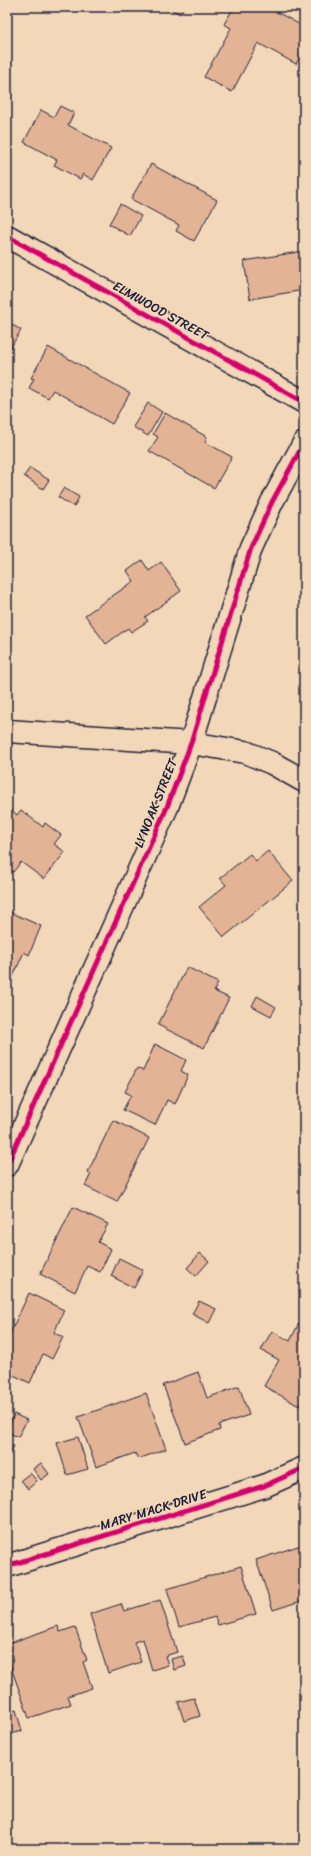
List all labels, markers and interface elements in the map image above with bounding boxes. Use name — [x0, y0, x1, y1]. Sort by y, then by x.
street label: ELMWOOD STREET — [109, 275, 214, 347]
street label: LYNOAK STREET — [127, 754, 184, 851]
street label: MARY MACK DRIVE — [97, 1482, 210, 1537]

